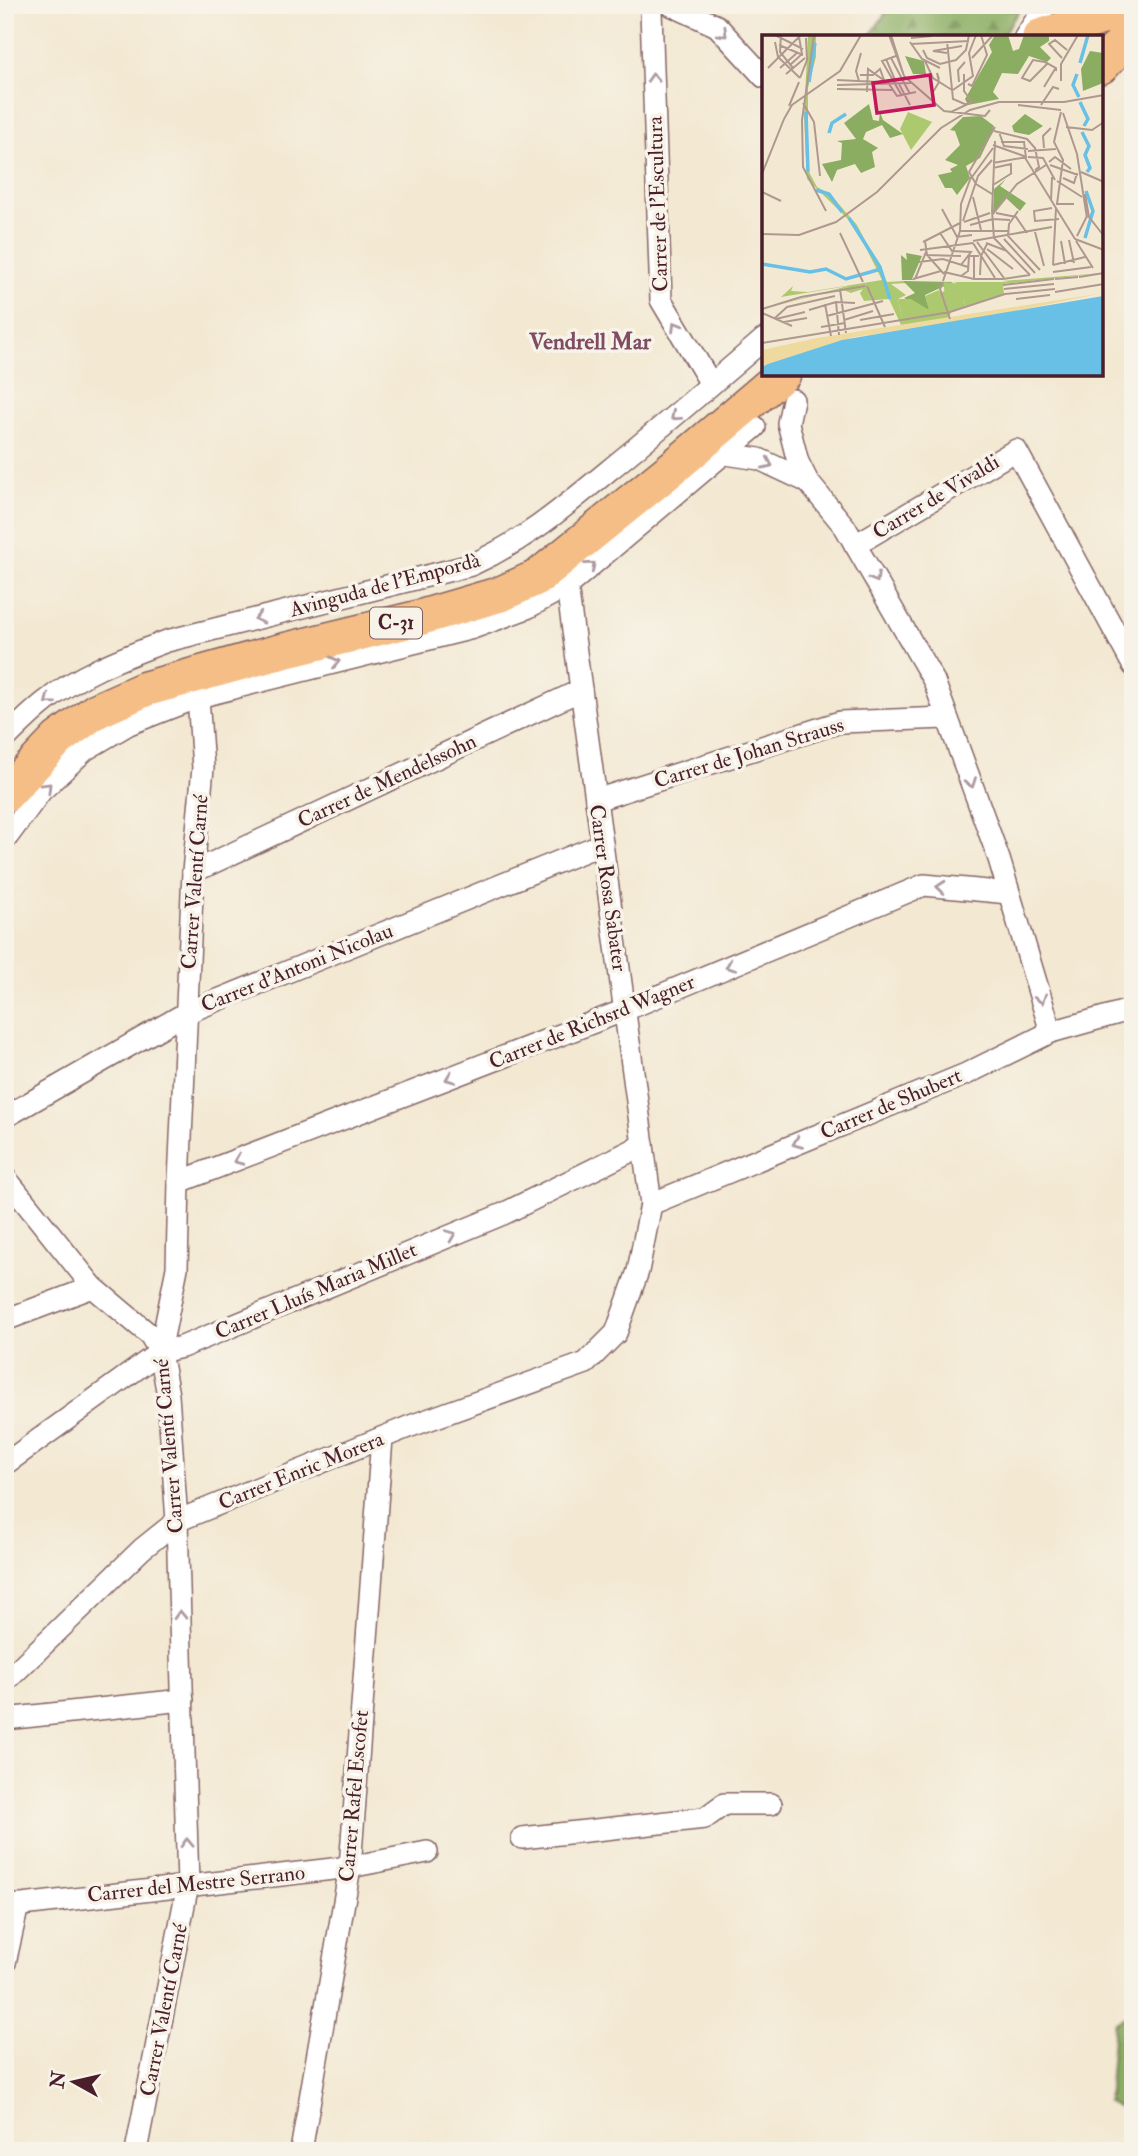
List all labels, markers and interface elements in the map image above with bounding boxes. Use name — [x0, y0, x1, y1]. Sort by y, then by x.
one-way arrow — [715, 25, 727, 37]
inset map — [762, 35, 1103, 376]
one-way arrow — [646, 72, 661, 83]
street label: Carrer de l'Escultura — [641, 115, 675, 292]
one-way arrow — [672, 320, 685, 333]
district label: Vendrell Mar — [528, 327, 651, 356]
one-way arrow — [670, 408, 683, 420]
street label: Carrer de Vivaldi — [868, 448, 1005, 545]
one-way arrow — [761, 455, 773, 469]
street label: Avinguda de l'Empordà — [286, 546, 484, 624]
one-way arrow — [583, 562, 596, 574]
one-way arrow — [866, 570, 879, 583]
road number: C-31 — [370, 608, 422, 638]
one-way arrow — [253, 610, 265, 625]
one-way arrow — [329, 656, 341, 670]
one-way arrow — [44, 692, 56, 705]
street label: Carrer de Johan Strauss — [651, 711, 847, 795]
street label: Carrer de Mendelssohn — [293, 728, 481, 834]
one-way arrow — [963, 777, 977, 789]
one-way arrow — [39, 782, 52, 795]
street label: Carrer Valentí Carné — [175, 793, 215, 970]
street label: Carrer Rosa Sabater — [583, 803, 633, 973]
one-way arrow — [935, 880, 946, 895]
street label: Carrer d'Antoni Nicolau — [197, 917, 397, 1019]
one-way arrow — [724, 958, 736, 972]
street label: Carrer de Richsrd Wagner — [485, 968, 699, 1076]
one-way arrow — [1033, 993, 1048, 1005]
street label: Carrer de Shubert — [816, 1062, 966, 1146]
one-way arrow — [445, 1069, 457, 1083]
one-way arrow — [792, 1135, 804, 1149]
one-way arrow — [232, 1151, 244, 1165]
one-way arrow — [444, 1230, 456, 1244]
street label: Carrer Lluís Maria Millet — [211, 1236, 421, 1346]
street label: Carrer Valentí Carné — [148, 1357, 190, 1534]
street label: Carrer Enric Morera — [214, 1425, 388, 1516]
one-way arrow — [172, 1609, 188, 1620]
street label: Carrer Rafel Escofet — [333, 1709, 375, 1883]
one-way arrow — [179, 1837, 195, 1847]
street label: Carrer del Mestre Serrano — [86, 1859, 306, 1909]
street label: Carrer Valentí Carné — [134, 1921, 194, 2099]
north arrow — [38, 2048, 108, 2118]
text: N — [45, 2069, 71, 2091]

